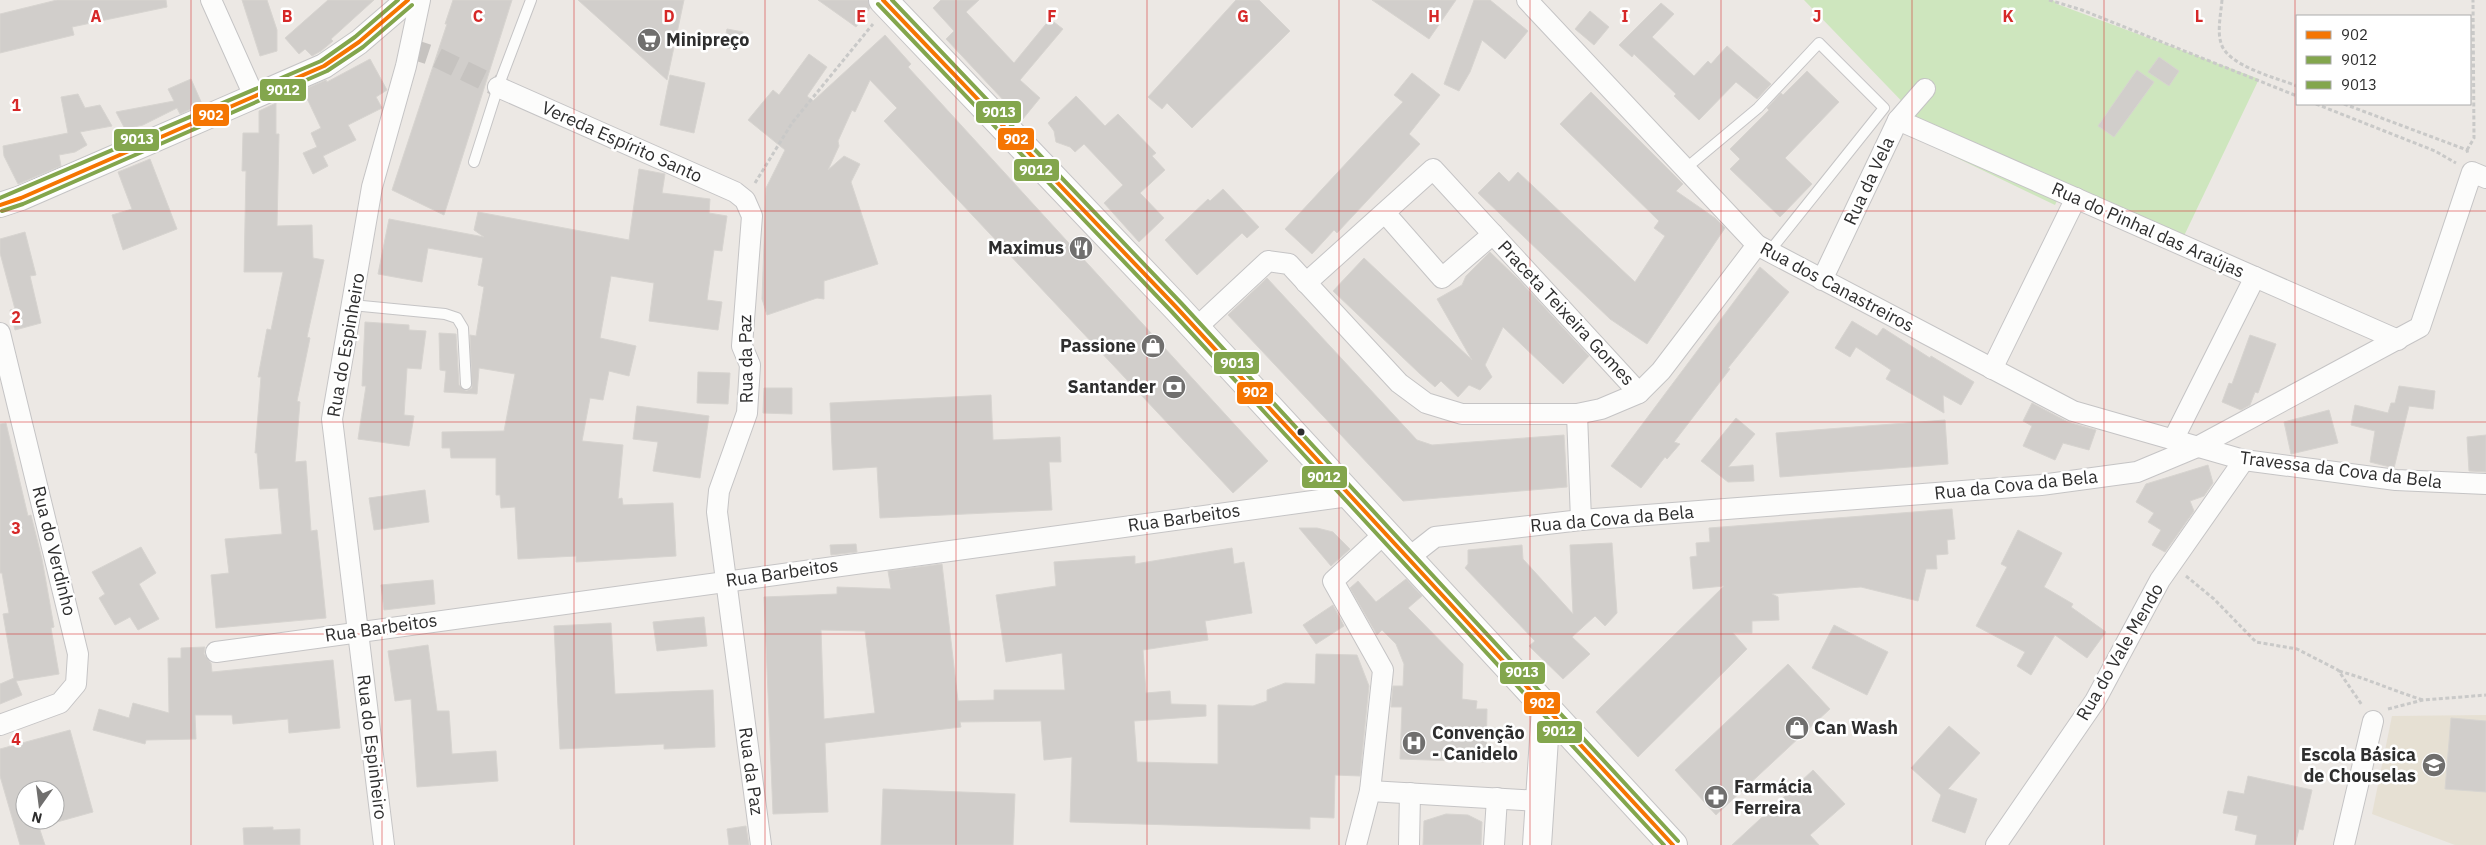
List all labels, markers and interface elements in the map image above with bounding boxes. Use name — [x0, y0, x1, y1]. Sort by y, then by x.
text: A — [91, 6, 102, 26]
text: B — [282, 6, 293, 26]
text: C — [473, 6, 483, 26]
text: D — [663, 6, 675, 26]
text: E — [856, 6, 866, 26]
text: F — [1047, 6, 1057, 26]
text: G — [1237, 6, 1249, 26]
text: H — [1428, 6, 1440, 26]
text: I — [1622, 6, 1629, 26]
text: J — [1813, 6, 1821, 26]
text: K — [2002, 6, 2014, 26]
text: L — [2195, 6, 2203, 26]
legend — [2296, 15, 2471, 105]
text: 902 — [2341, 25, 2368, 44]
supermarket icon: Minipreço — [636, 27, 662, 53]
place label: Minipreço — [666, 28, 749, 51]
text: 9012 — [2341, 50, 2377, 69]
text: 9013 — [2341, 75, 2377, 94]
line badge: 9012 — [259, 78, 307, 102]
text: 9012 — [266, 81, 300, 99]
text: 1 — [11, 95, 21, 115]
street label: Vereda Espírito Santo — [538, 96, 706, 187]
line badge: 9013 — [975, 100, 1022, 124]
line badge: 902 — [192, 103, 230, 127]
text: 9013 — [982, 103, 1016, 121]
text: 902 — [198, 106, 224, 124]
line badge: 902 — [997, 127, 1035, 151]
line badge: 9013 — [113, 128, 160, 152]
text: 9013 — [120, 130, 154, 148]
text: 902 — [1003, 130, 1029, 148]
street label: Rua da Vela — [1838, 133, 1899, 229]
line badge: 9012 — [1013, 158, 1060, 182]
text: 9012 — [1019, 161, 1053, 179]
street label: Rua do Pinhal das Araújas — [2048, 177, 2248, 283]
restaurant icon: Maximus — [1068, 235, 1094, 261]
street label: Praceta Teixeira Gomes — [1493, 235, 1640, 390]
place label: Maximus — [988, 236, 1064, 259]
street label: Rua dos Canastreiros — [1756, 236, 1918, 337]
street label: Rua do Espinheiro — [322, 271, 370, 419]
text: 2 — [11, 307, 21, 327]
street label: Rua da Paz — [733, 315, 758, 404]
shop icon: Passione — [1140, 333, 1166, 359]
place label: Passione — [1060, 334, 1136, 357]
line badge: 9013 — [1213, 351, 1260, 375]
text: 9013 — [1220, 354, 1254, 372]
bank icon: Santander — [1161, 374, 1187, 400]
place label: Santander — [1068, 375, 1156, 398]
line badge: 902 — [1236, 381, 1274, 405]
text: 902 — [1242, 383, 1268, 401]
unlabelled marker — [1296, 427, 1306, 437]
street label: Travessa da Cova da Bela — [2239, 446, 2444, 493]
street label: Rua da Cova da Bela — [1933, 464, 2099, 505]
line badge: 9012 — [1301, 465, 1348, 489]
text: 9012 — [1307, 468, 1341, 486]
street label: Rua do Verdinho — [27, 484, 82, 618]
street label: Rua Barbeitos — [1126, 498, 1242, 537]
street label: Rua da Cova da Bela — [1529, 500, 1695, 537]
text: 3 — [11, 518, 21, 538]
street label: Rua Barbeitos — [724, 553, 840, 592]
street label: Rua do Vale Mendo — [2071, 579, 2168, 724]
street label: Rua Barbeitos — [323, 608, 439, 647]
line badge: 9013 — [1499, 661, 1546, 685]
text: 9013 — [1505, 663, 1539, 681]
street label: Rua do Espinheiro — [352, 673, 393, 821]
line badge: 902 — [1523, 691, 1561, 715]
text: 902 — [1529, 694, 1555, 712]
shop icon: Can Wash — [1784, 715, 1810, 741]
place label: Can Wash — [1814, 716, 1898, 739]
line badge: 9012 — [1536, 720, 1583, 744]
place label: Convenção - Canidelo — [1432, 721, 1525, 765]
text: 9012 — [1542, 722, 1576, 740]
street label: Rua da Paz — [734, 725, 769, 816]
text: 4 — [11, 729, 21, 749]
hospital icon: Convenção - Canidelo — [1401, 730, 1427, 756]
place label: Escola Básica de Chouselas — [2301, 743, 2416, 787]
school or university icon: Escola Básica de Chouselas — [2421, 752, 2447, 778]
place label: Farmácia Ferreira — [1734, 775, 1812, 819]
north arrow — [15, 780, 65, 830]
pharmacy icon: Farmácia Ferreira — [1703, 784, 1729, 810]
text: N — [30, 808, 44, 828]

